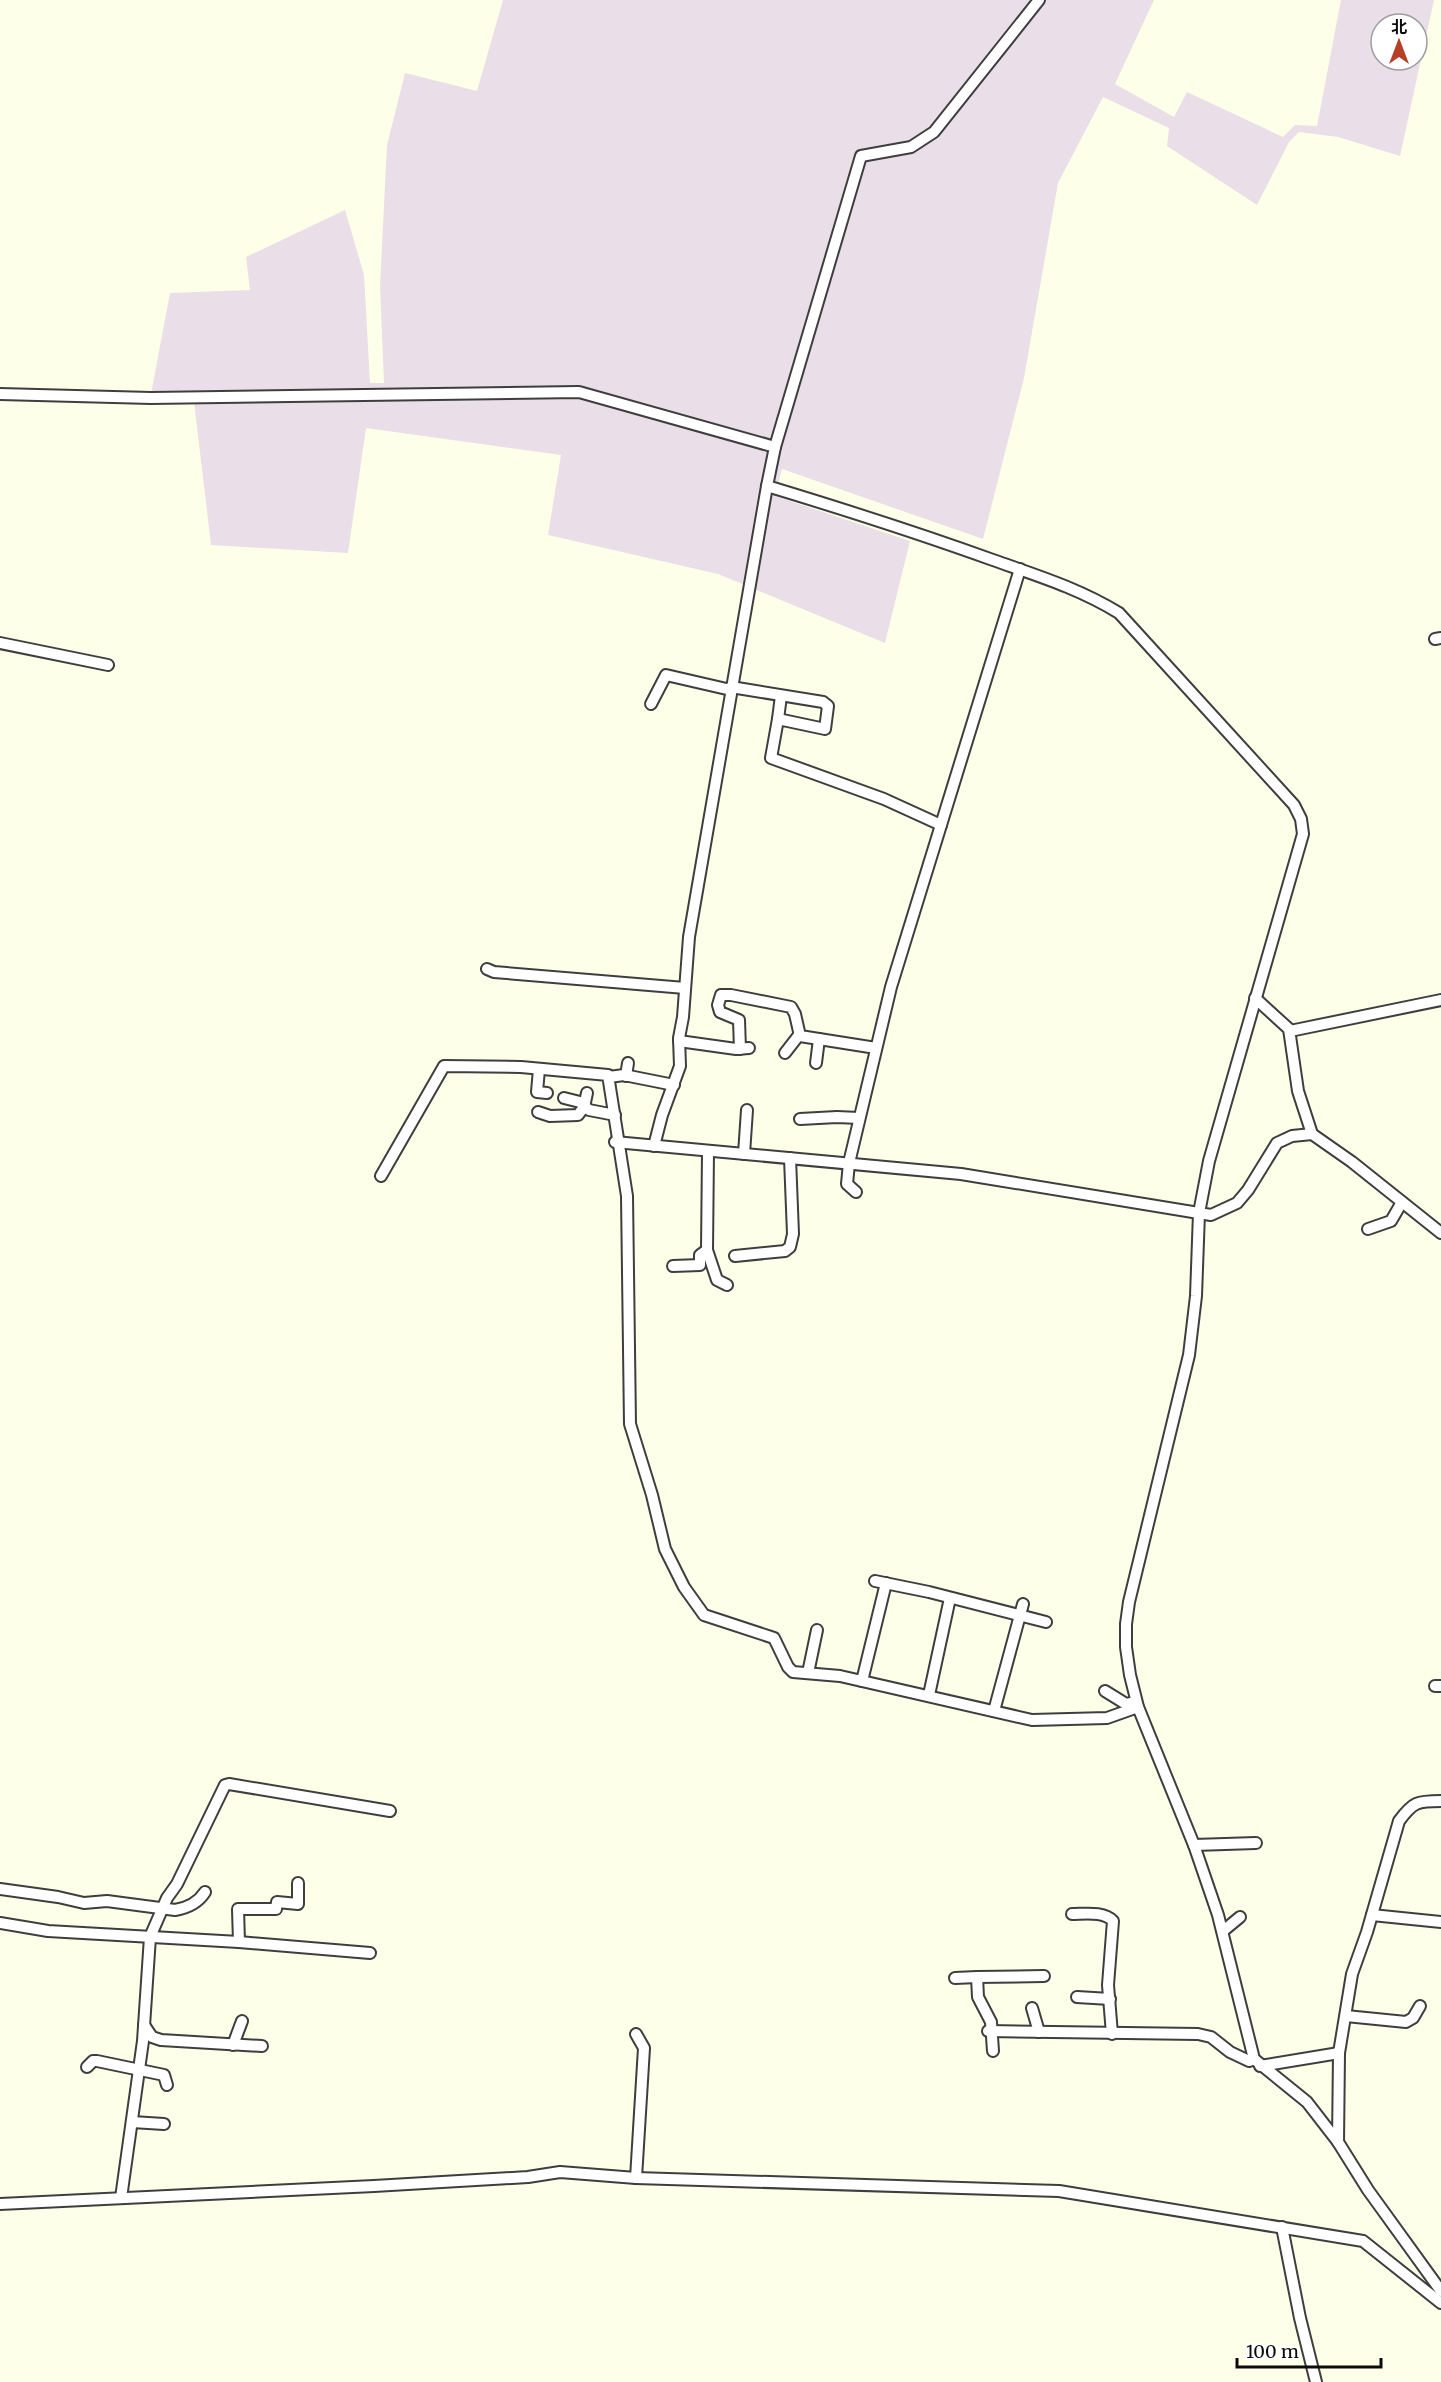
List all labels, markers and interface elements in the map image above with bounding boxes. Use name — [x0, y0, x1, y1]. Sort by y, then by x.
north arrow — [1369, 12, 1429, 72]
text: 北 — [1391, 17, 1407, 37]
scale bar — [1237, 2331, 1381, 2369]
text: 100 m — [1246, 2340, 1299, 2363]

